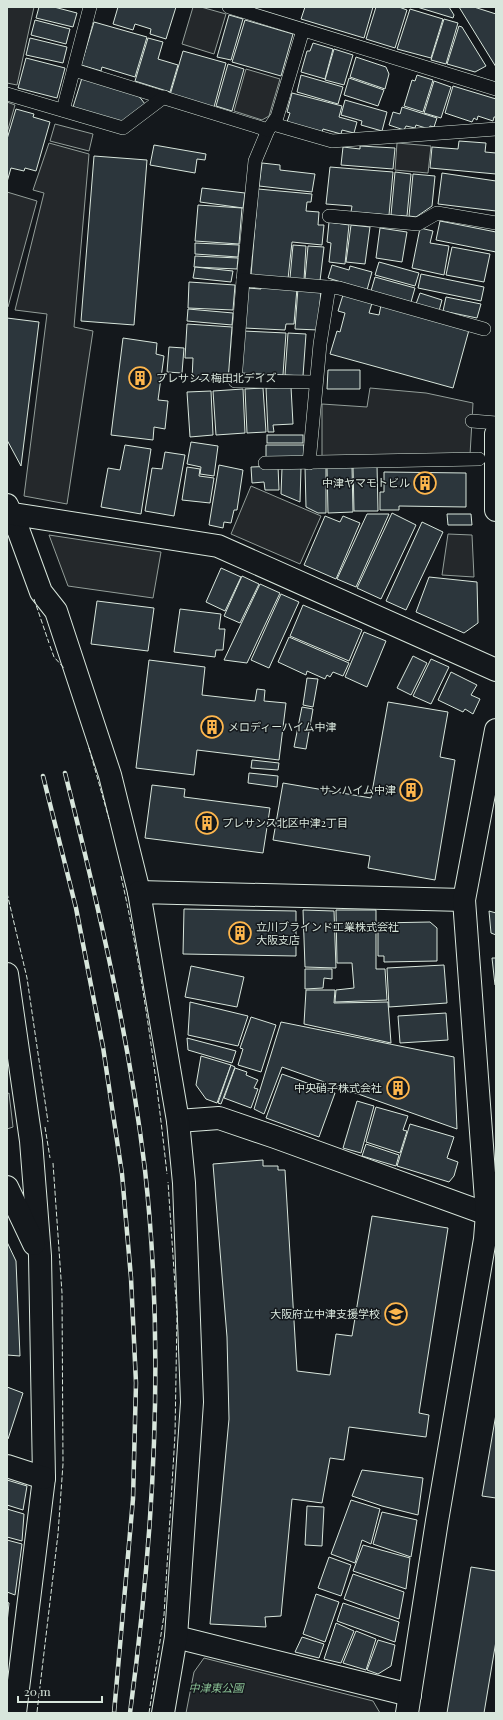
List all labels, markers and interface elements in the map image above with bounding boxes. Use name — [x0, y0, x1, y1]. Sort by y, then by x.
building icon: プレサンス梅田北デイズ — [127, 365, 153, 391]
place label: プレサンス梅田北デイズ — [156, 370, 276, 385]
building icon: 中津ヤマモトビル — [412, 470, 438, 496]
place label: 中津ヤマモトビル — [322, 475, 410, 490]
building icon: メロディーハイム中津 — [199, 714, 225, 740]
place label: メロディーハイム中津 — [228, 719, 337, 734]
building icon: サンハイム中津 — [398, 777, 424, 803]
place label: サンハイム中津 — [319, 782, 396, 797]
building icon: プレサンス北区中津2丁目 — [194, 810, 220, 836]
place label: プレサンス北区中津2丁目 — [222, 815, 348, 830]
place label: 立川ブラインド工業株式会社 大阪支店 — [256, 919, 399, 947]
building icon: 立川ブラインド工業株式会社 大阪支店 — [227, 920, 253, 946]
building icon: 中央硝子株式会社 — [385, 1075, 411, 1101]
place label: 中央硝子株式会社 — [294, 1080, 382, 1095]
school or university icon: 大阪府立中津支援学校 — [383, 1301, 409, 1327]
place label: 大阪府立中津支援学校 — [270, 1306, 380, 1321]
scale bar — [18, 1678, 102, 1704]
park label: 中津東公園 — [189, 1680, 245, 1695]
text: 20 m — [24, 1683, 51, 1699]

